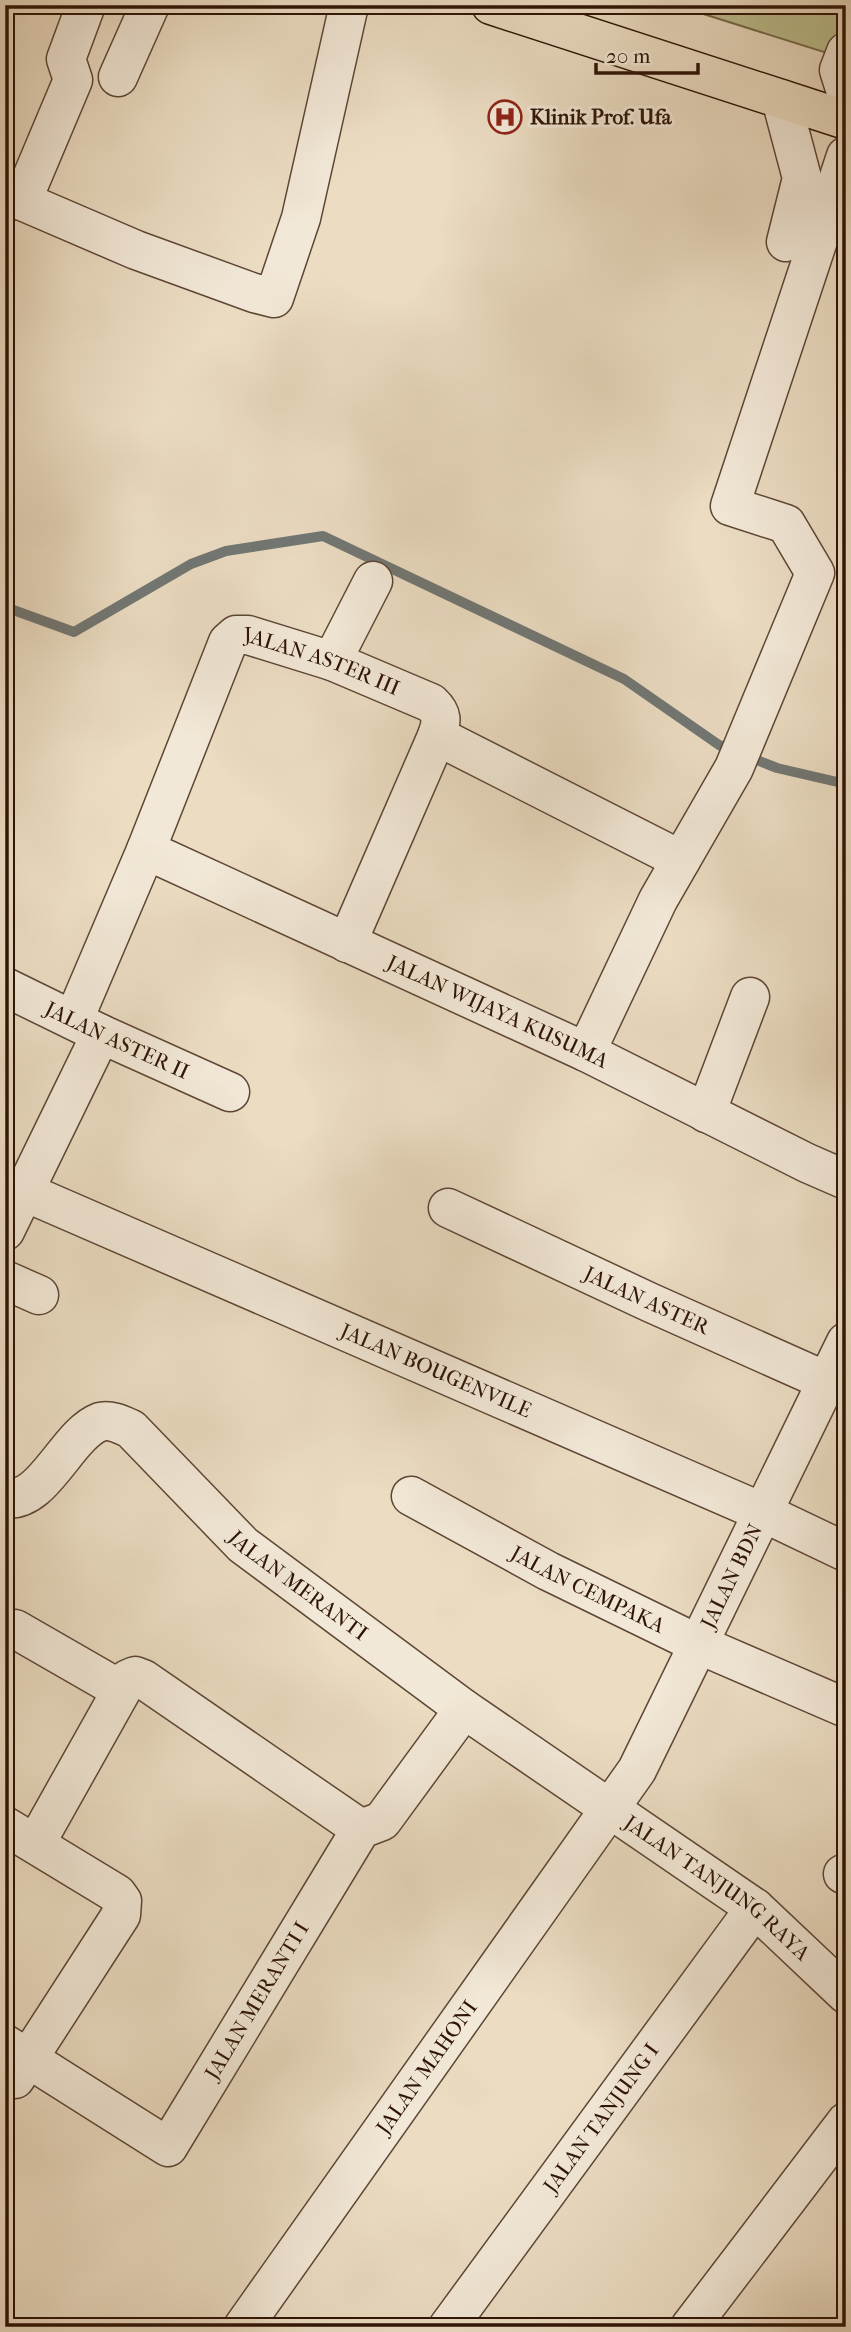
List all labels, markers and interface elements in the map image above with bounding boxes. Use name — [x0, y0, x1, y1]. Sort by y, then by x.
scale bar — [596, 32, 697, 76]
text: 20 m — [606, 44, 651, 68]
hospital icon: Klinik Prof. Ufa — [486, 98, 524, 136]
place label: Klinik Prof. Ufa — [530, 105, 673, 129]
street label: JALAN ASTER III — [242, 623, 403, 700]
street label: JALAN WIJAYA KUSUMA — [381, 949, 613, 1073]
street label: JALAN ASTER II — [39, 996, 193, 1084]
street label: JALAN ASTER — [578, 1260, 714, 1340]
street label: JALAN BOUGENVILE — [335, 1318, 535, 1423]
street label: JALAN BDN — [695, 1520, 767, 1634]
street label: JALAN MERANTI — [222, 1524, 372, 1645]
street label: JALAN CEMPAKA — [505, 1540, 669, 1638]
street label: JALAN TANJUNG RAYA — [618, 1809, 815, 1966]
street label: JALAN MERANTI I — [199, 1917, 314, 2086]
street label: JALAN MAHONI — [370, 1996, 482, 2140]
street label: JALAN TANJUNG I — [537, 2039, 664, 2199]

